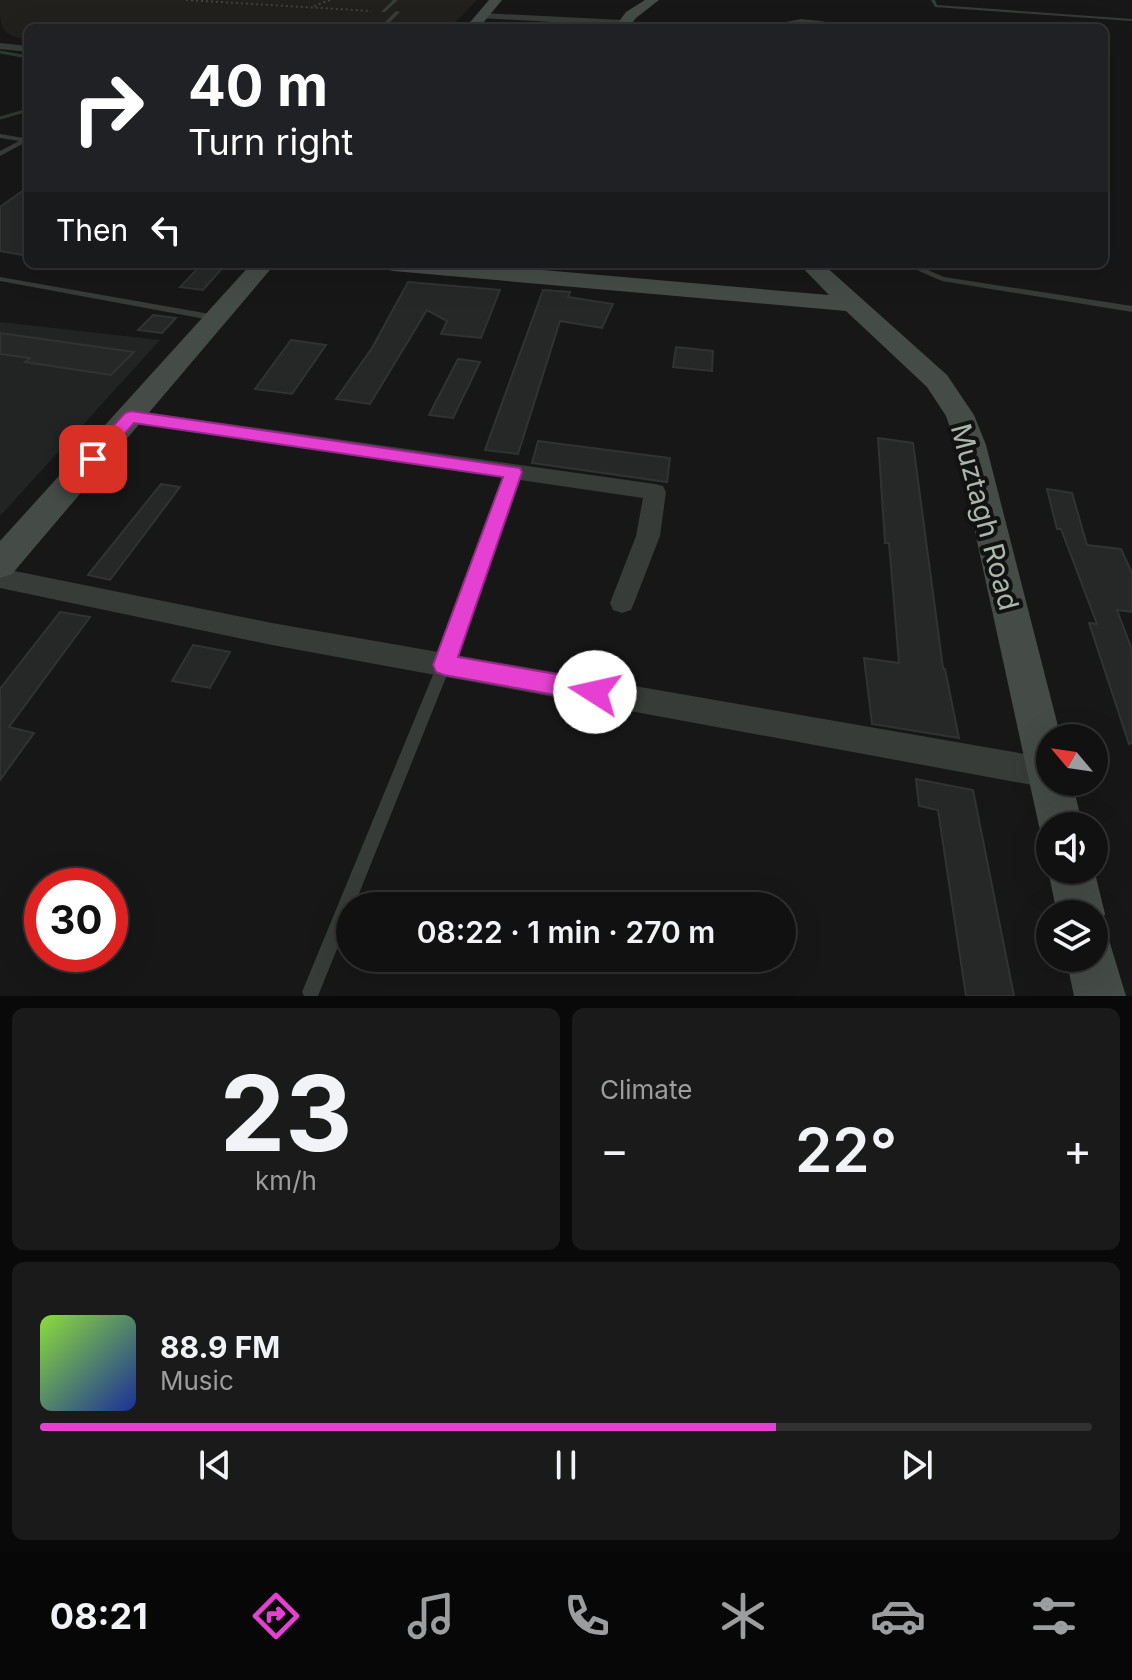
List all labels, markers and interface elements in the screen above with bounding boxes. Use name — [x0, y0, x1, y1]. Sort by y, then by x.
text: 40 m — [188, 52, 328, 120]
icon: right — [56, 56, 160, 160]
text: Turn right — [188, 120, 353, 164]
icon: left — [144, 208, 188, 252]
text: Then — [56, 212, 128, 248]
street label: Muztagh Road — [944, 420, 1026, 614]
pin — [59, 425, 127, 493]
icon: arrive — [71, 437, 115, 481]
position arrow — [553, 650, 637, 734]
north arrow — [1036, 724, 1108, 796]
map controls — [1036, 724, 1108, 972]
button: sound — [1036, 812, 1108, 884]
speed limit sign: 30 — [24, 868, 128, 972]
button: layers — [1036, 900, 1108, 972]
text: 08:22 · 1 min · 270 m — [417, 914, 715, 950]
text: 23 — [220, 1050, 352, 1176]
text: Climate — [600, 1074, 692, 1105]
text: 22° — [795, 1114, 897, 1186]
text: − — [600, 1123, 629, 1177]
text: + — [1063, 1123, 1092, 1177]
text: km/h — [255, 1165, 317, 1196]
text: 88.9 FM — [160, 1329, 280, 1365]
text: Music — [160, 1365, 234, 1396]
icon: previous — [193, 1443, 237, 1487]
icon: pause — [544, 1443, 588, 1487]
icon: next — [895, 1443, 939, 1487]
icon: directions — [248, 1588, 304, 1644]
icon: music — [403, 1588, 459, 1644]
icon: phone — [559, 1588, 615, 1644]
icon: climate — [715, 1588, 771, 1644]
icon: car — [870, 1588, 926, 1644]
icon: filters — [1026, 1588, 1082, 1644]
text: 08:21 — [50, 1594, 148, 1638]

